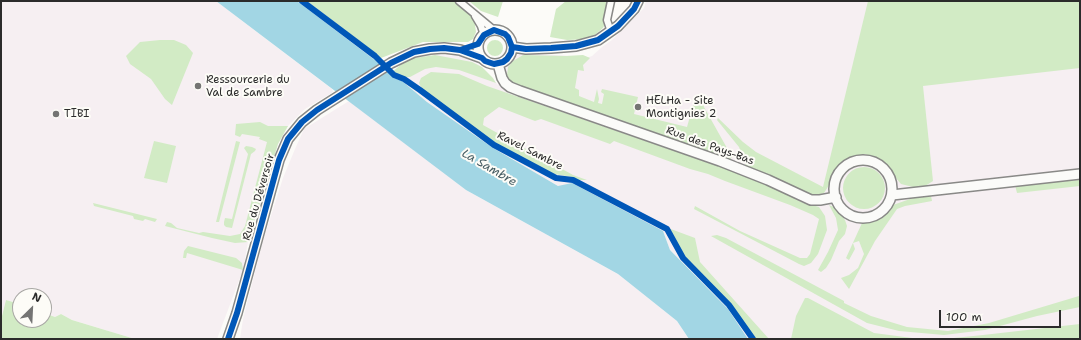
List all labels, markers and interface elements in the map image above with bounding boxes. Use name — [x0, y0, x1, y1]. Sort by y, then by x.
place label: Ressourcerie du Val de Sambre — [206, 73, 290, 99]
marker: Ressourcerie du Val de Sambre — [193, 81, 203, 91]
place label: HELHa - Site Montignies 2 — [646, 94, 717, 120]
marker: HELHa - Site Montignies 2 — [633, 102, 643, 112]
place label: TIBI — [64, 107, 89, 121]
marker: TIBI — [51, 109, 61, 119]
street label: Rue des Pays-Bas — [664, 124, 756, 168]
street label: Ravel Sambre — [495, 129, 565, 173]
water label: La Sambre — [459, 146, 519, 190]
street label: Rue du Déversoir — [240, 152, 278, 242]
north arrow — [12, 288, 52, 328]
text: N — [30, 289, 44, 306]
scale bar — [941, 302, 1063, 328]
text: 100 m — [946, 309, 982, 325]

